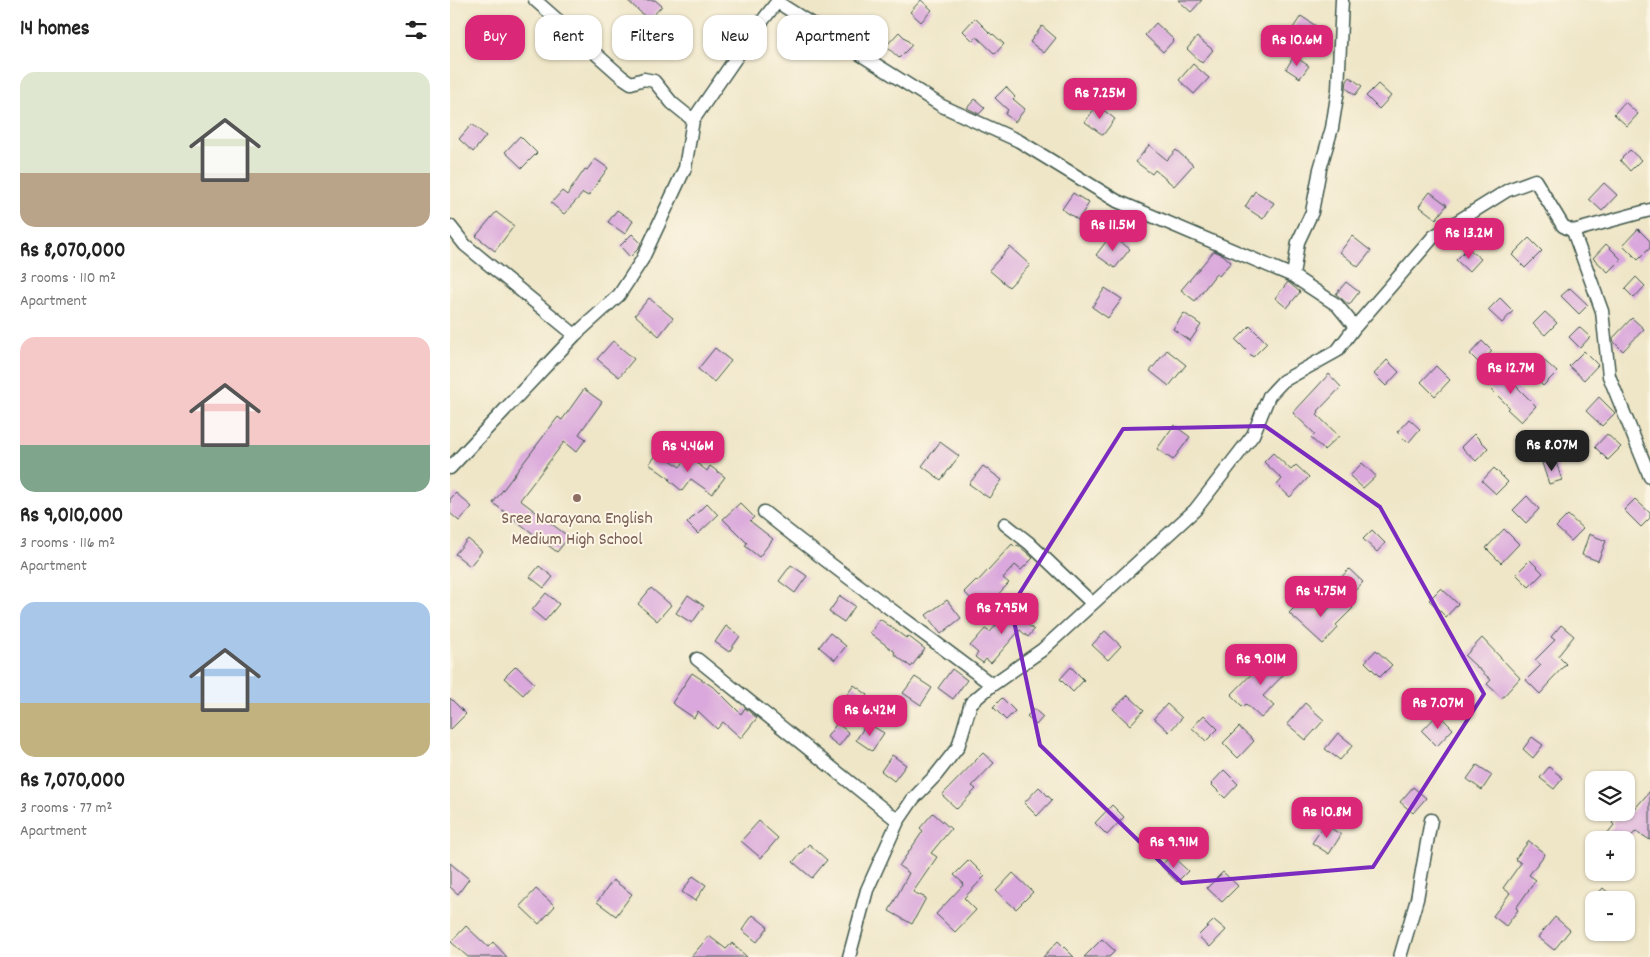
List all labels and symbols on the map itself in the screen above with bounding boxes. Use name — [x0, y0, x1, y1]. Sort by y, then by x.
pin: Rs 10.6M — [1245, 24, 1349, 67]
pin: Rs 7.25M — [1048, 78, 1152, 120]
pin: Rs 11.5M — [1061, 210, 1165, 252]
pin: Rs 13.2M — [1417, 218, 1521, 260]
pin: Rs 12.7M — [1459, 352, 1563, 395]
pin: Rs 4.46M — [636, 430, 740, 473]
pin: Rs 8.07M — [1500, 430, 1604, 472]
marker: Sree Narayana English Medium High School — [571, 492, 583, 504]
place label: Sree Narayana English Medium High School — [501, 507, 653, 553]
pin: Rs 4.75M — [1269, 576, 1373, 618]
pin: Rs 7.95M — [950, 592, 1054, 635]
pin: Rs 9.01M — [1209, 644, 1313, 686]
pin: Rs 7.07M — [1386, 688, 1490, 730]
pin: Rs 6.42M — [818, 694, 922, 737]
pin: Rs 10.8M — [1275, 796, 1379, 839]
pin: Rs 9.91M — [1122, 826, 1226, 869]

